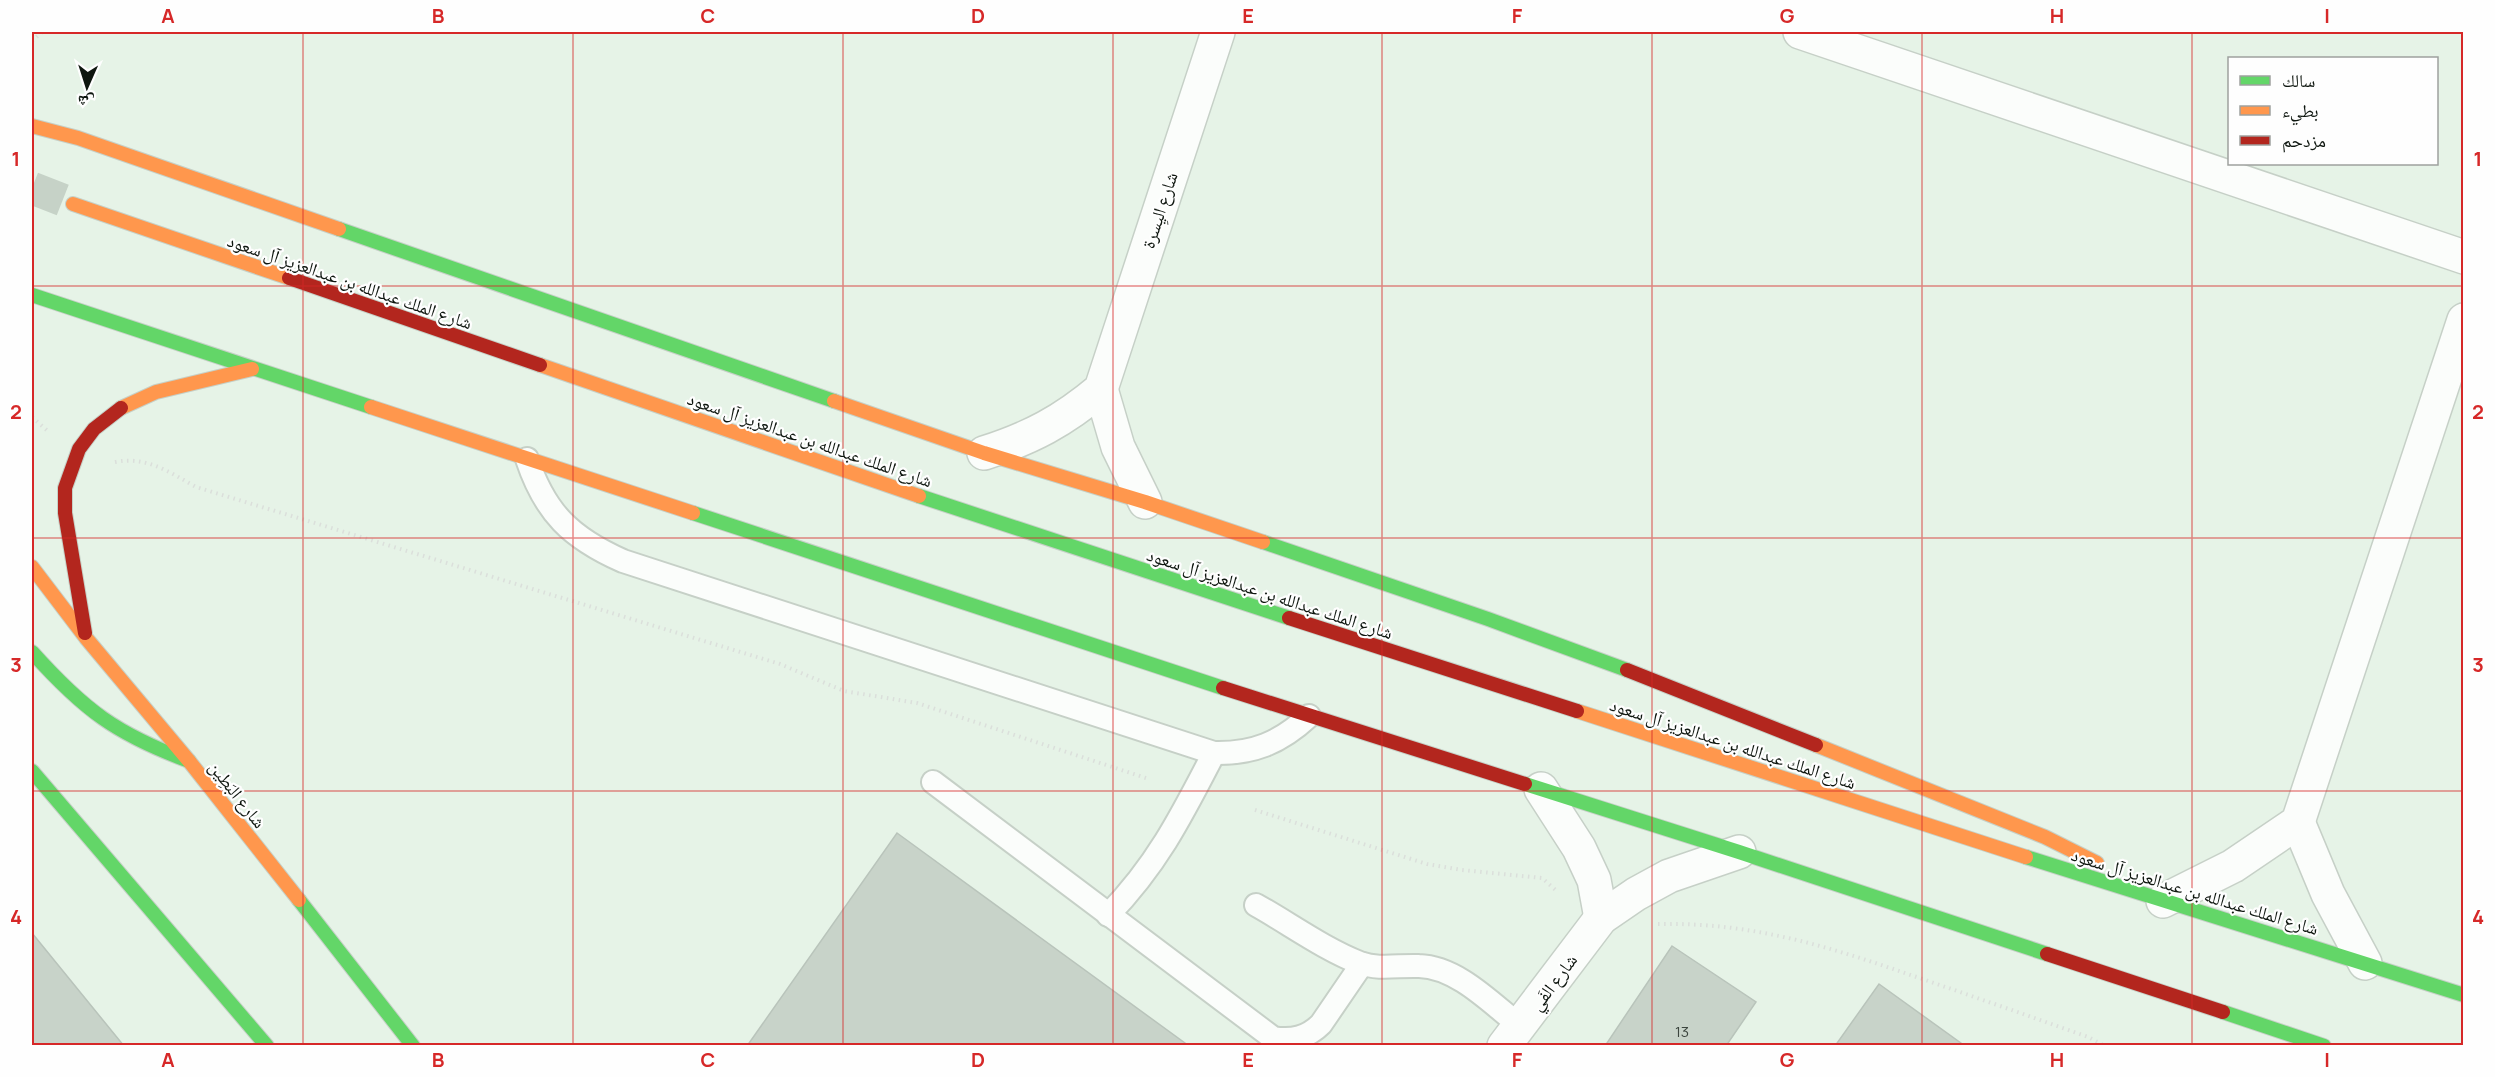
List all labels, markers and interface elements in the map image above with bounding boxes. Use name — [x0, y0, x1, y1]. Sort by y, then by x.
text: A — [161, 2, 175, 29]
text: B — [432, 2, 445, 29]
text: C — [701, 2, 715, 29]
text: D — [971, 2, 985, 29]
text: E — [1242, 2, 1254, 29]
text: F — [1512, 2, 1523, 29]
text: G — [1780, 2, 1795, 29]
text: H — [2050, 2, 2064, 29]
text: I — [2324, 2, 2330, 29]
north arrow — [57, 57, 117, 117]
legend — [2228, 57, 2438, 165]
text: سالك — [2282, 68, 2315, 92]
text: ش — [77, 91, 95, 113]
text: بطيء — [2282, 98, 2319, 126]
text: مزدحم — [2282, 128, 2326, 153]
text: 1 — [12, 145, 20, 172]
text: 1 — [2474, 145, 2482, 172]
street label: شارع اليِسرة — [1135, 169, 1184, 252]
street label: شارع الملك عبدالله بن عبدالعزيز آل سعود — [224, 228, 476, 334]
street label: شارع الملك عبدالله بن عبدالعزيز آل سعود — [684, 386, 936, 492]
text: 2 — [10, 398, 22, 425]
text: 2 — [2472, 398, 2484, 425]
street label: شارع الملك عبدالله بن عبدالعزيز آل سعود — [1144, 542, 1396, 644]
text: 3 — [10, 651, 22, 678]
text: 3 — [2472, 651, 2484, 678]
street label: شارع الملك عبدالله بن عبدالعزيز آل سعود — [1607, 692, 1859, 794]
street label: شارع البَطِين — [204, 755, 272, 833]
street label: شارع الملك عبدالله بن عبدالعزيز آل سعود — [2068, 842, 2322, 940]
text: 4 — [10, 903, 22, 930]
text: 4 — [2472, 903, 2484, 930]
street label: شارع الفَي — [1524, 949, 1585, 1017]
house number: 13 — [1675, 1021, 1689, 1042]
text: A — [161, 1046, 175, 1073]
text: B — [432, 1046, 445, 1073]
text: C — [701, 1046, 715, 1073]
text: D — [971, 1046, 985, 1073]
text: E — [1242, 1046, 1254, 1073]
text: F — [1512, 1046, 1523, 1073]
text: G — [1780, 1046, 1795, 1073]
text: H — [2050, 1046, 2064, 1073]
text: I — [2324, 1046, 2330, 1073]

